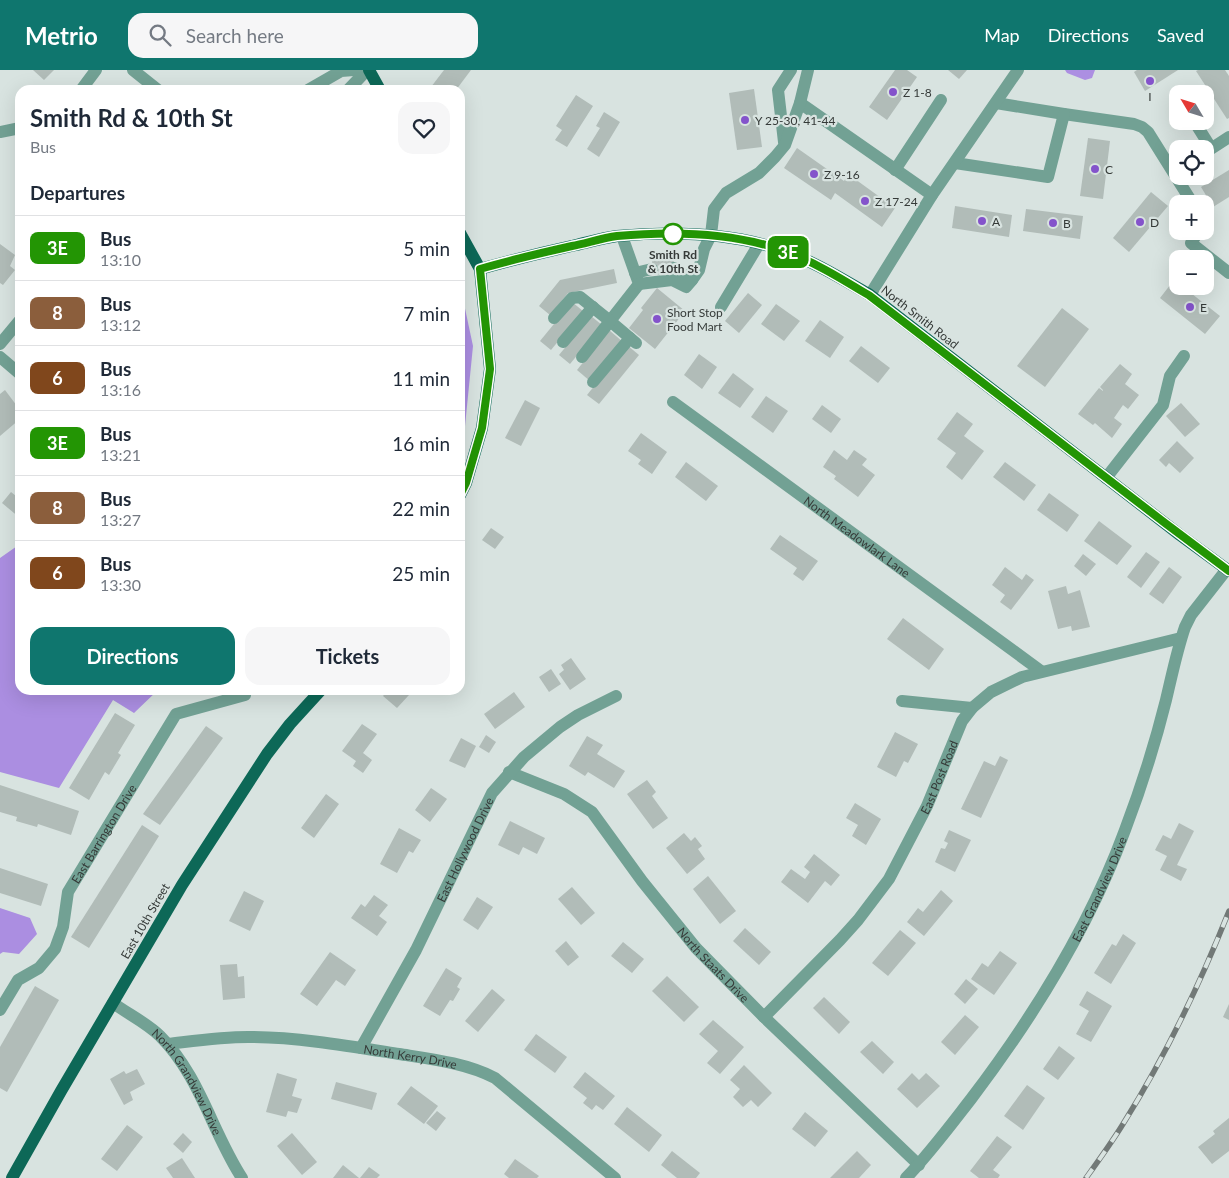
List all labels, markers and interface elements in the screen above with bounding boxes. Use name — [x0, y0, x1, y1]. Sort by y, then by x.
search box — [128, 13, 478, 58]
text: Metrio — [25, 21, 98, 50]
icon: search — [146, 21, 174, 49]
text: Search here — [186, 24, 284, 47]
text: Map — [984, 24, 1020, 46]
text: Directions — [1048, 24, 1129, 46]
text: Saved — [1157, 24, 1204, 46]
marker: I — [1144, 75, 1156, 87]
place label: Z 1-8 — [903, 85, 932, 100]
north arrow — [1169, 85, 1214, 130]
map controls — [1169, 85, 1214, 295]
marker: Z 1-8 — [887, 86, 899, 98]
place label: I — [1148, 89, 1152, 104]
button: heart — [398, 102, 450, 154]
text: Smith Rd & 10th St — [30, 103, 233, 132]
place label: Y 25-30, 41-44 — [755, 113, 836, 128]
marker: Y 25-30, 41-44 — [739, 114, 751, 126]
text: Bus — [30, 137, 56, 156]
button: locate — [1169, 140, 1214, 185]
place label: C — [1105, 162, 1113, 177]
marker: C — [1089, 163, 1101, 175]
place label: Z 9-16 — [824, 167, 860, 182]
marker: Z 9-16 — [808, 168, 820, 180]
text: Departures — [30, 181, 125, 204]
place label: Z 17-24 — [875, 194, 918, 209]
marker: Z 17-24 — [859, 195, 871, 207]
button: + — [1169, 195, 1214, 240]
place label: A — [992, 214, 1001, 229]
marker: A — [976, 215, 988, 227]
place label: D — [1150, 215, 1159, 230]
place label: B — [1063, 216, 1071, 231]
marker: D — [1134, 216, 1146, 228]
marker: B — [1047, 217, 1059, 229]
marker: Smith Rd & 10th St — [662, 223, 684, 245]
text: Bus — [100, 227, 131, 250]
line badge: 3E — [766, 236, 810, 268]
text: 3E — [47, 237, 68, 259]
text: 5 min — [403, 237, 450, 260]
text: 3E — [778, 241, 798, 263]
place label: Smith Rd & 10th St — [648, 247, 699, 276]
text: 13:10 — [100, 250, 141, 269]
button: − — [1169, 250, 1214, 295]
street label: North Smith Road — [878, 282, 962, 352]
text: Bus — [100, 292, 131, 315]
place label: E — [1200, 300, 1207, 315]
marker: E — [1184, 301, 1196, 313]
text: 8 — [52, 302, 63, 324]
text: 7 min — [403, 302, 450, 325]
place label: Short Stop Food Mart — [667, 305, 723, 334]
marker: Short Stop Food Mart — [651, 313, 663, 325]
text: 13:12 — [100, 315, 141, 334]
text: Bus — [100, 357, 131, 380]
text: 6 — [52, 367, 63, 389]
text: 11 min — [392, 367, 450, 390]
text: 13:16 — [100, 380, 141, 399]
text: Bus — [100, 422, 131, 445]
text: 3E — [47, 432, 68, 454]
text: 16 min — [392, 432, 450, 455]
text: 13:21 — [100, 445, 141, 464]
text: Bus — [100, 487, 131, 510]
street label: North Meadowlark Lane — [801, 493, 913, 580]
text: 8 — [52, 497, 63, 519]
text: 22 min — [392, 497, 450, 520]
text: 13:27 — [100, 510, 141, 529]
text: Bus — [100, 552, 131, 575]
text: 6 — [52, 562, 63, 584]
text: 25 min — [392, 562, 450, 585]
text: 13:30 — [100, 575, 141, 594]
button: Directions — [30, 627, 235, 685]
button: Tickets — [245, 627, 450, 685]
street label: East Post Road — [917, 738, 961, 817]
street label: East Barrington Drive — [68, 781, 139, 886]
street label: East Hollywood Drive — [433, 795, 496, 904]
street label: East Grandview Drive — [1068, 834, 1129, 944]
street label: East 10th Street — [117, 880, 173, 962]
street label: North Staats Drive — [675, 924, 753, 1005]
street label: North Grandview Drive — [149, 1025, 225, 1137]
street label: North Kerry Drive — [363, 1041, 459, 1072]

